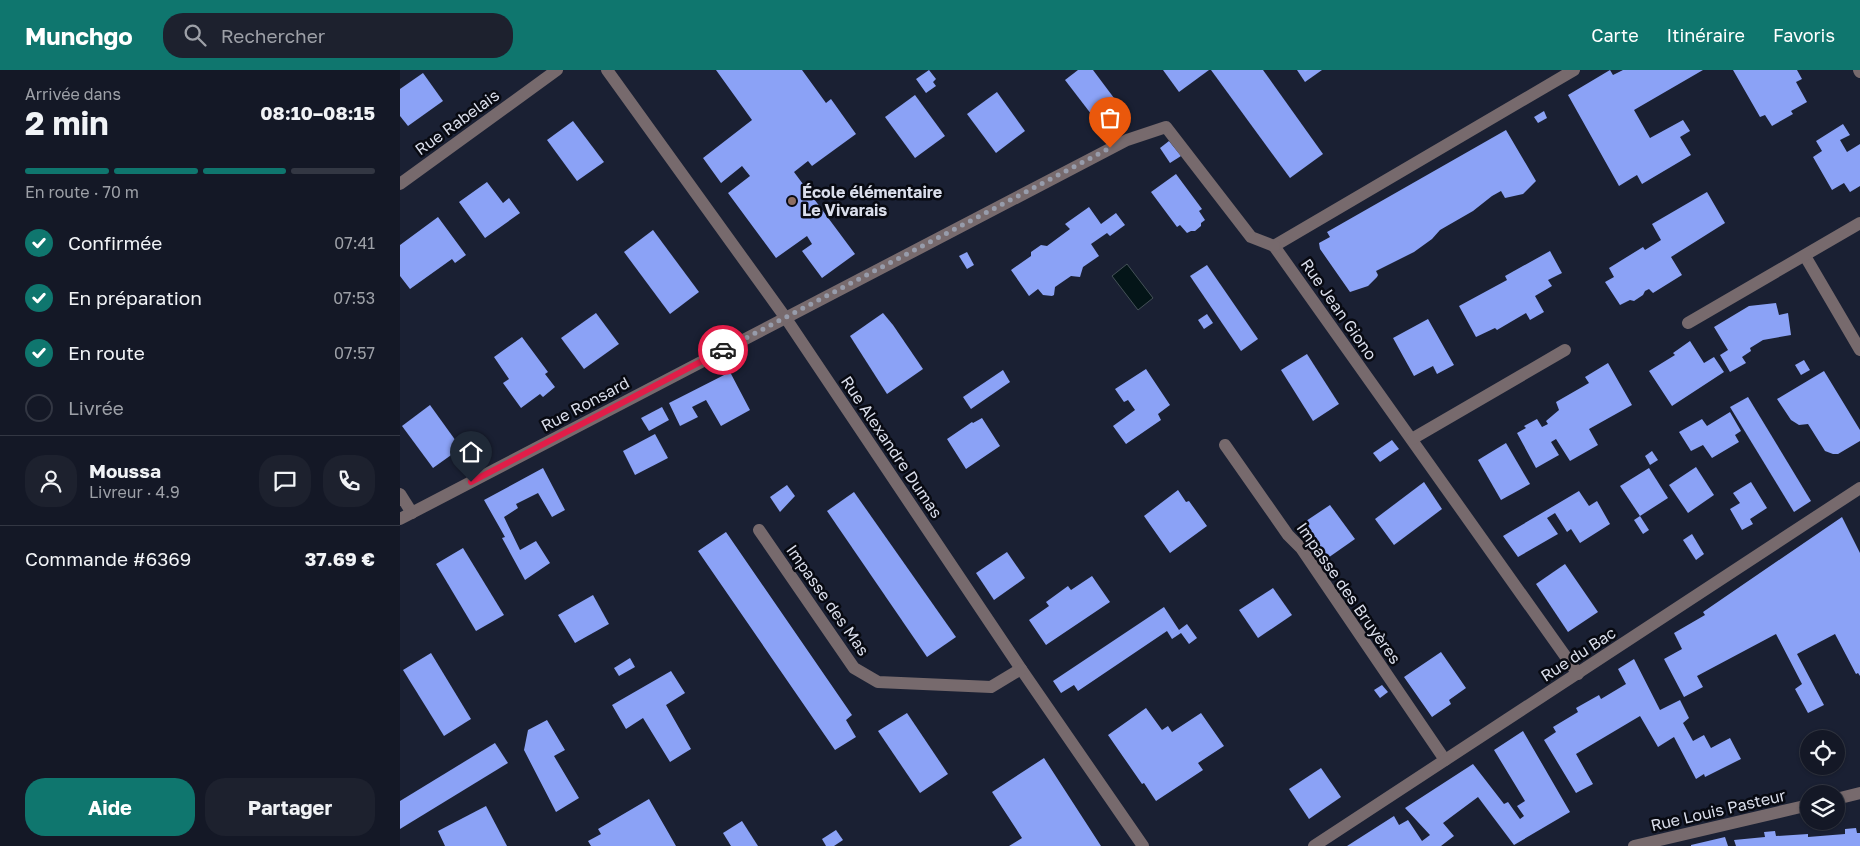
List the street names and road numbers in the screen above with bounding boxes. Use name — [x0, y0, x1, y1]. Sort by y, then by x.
street label: Rue Rabelais — [411, 85, 503, 159]
street label: Rue Jean Giono — [1297, 254, 1381, 364]
street label: Rue Ronsard — [537, 372, 633, 436]
street label: Rue Alexandre Dumas — [837, 372, 947, 522]
street label: Impasse des Bruyères — [1293, 518, 1405, 668]
street label: Impasse des Mas — [782, 541, 874, 659]
street label: Rue du Bac — [1537, 622, 1620, 686]
street label: Rue Louis Pasteur — [1649, 785, 1787, 835]

